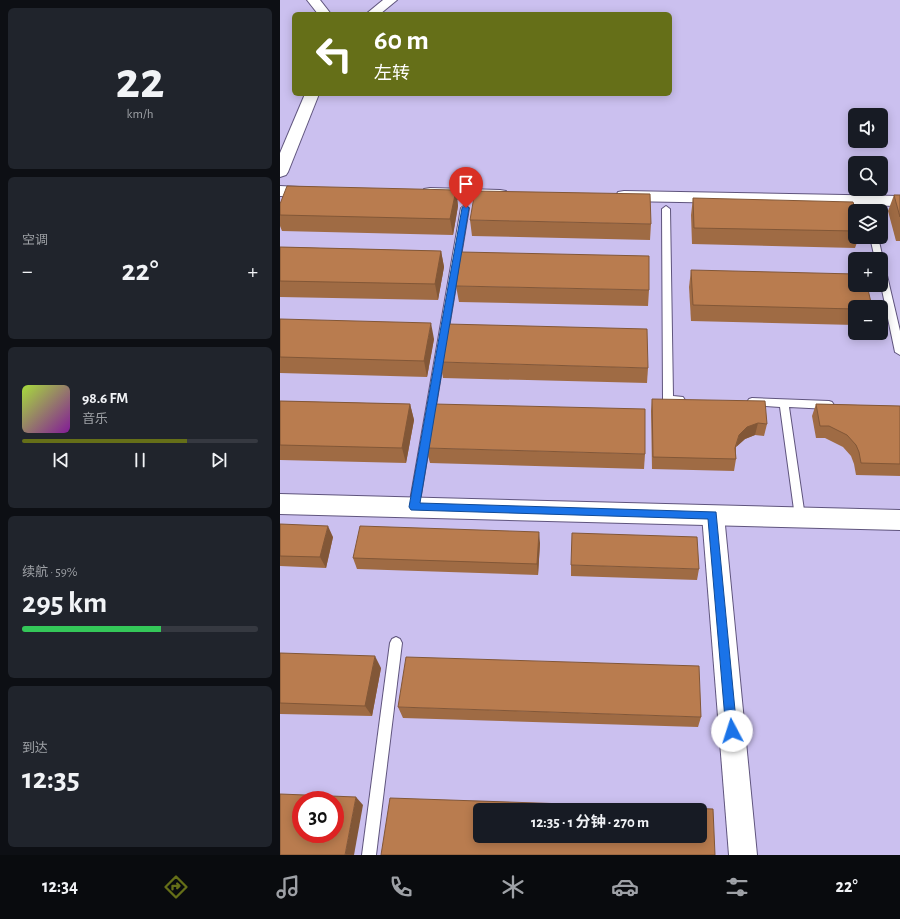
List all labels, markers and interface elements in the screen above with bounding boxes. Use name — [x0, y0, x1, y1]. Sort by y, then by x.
text: 60 m — [374, 27, 429, 55]
icon: left — [308, 28, 360, 80]
text: 22 — [116, 55, 164, 107]
text: 左转 — [374, 65, 410, 83]
text: km/h — [127, 108, 153, 121]
map controls — [848, 108, 888, 340]
button: sound — [848, 108, 888, 148]
button: search — [848, 156, 888, 196]
pin — [449, 167, 483, 208]
icon: arrive — [455, 173, 477, 195]
button: layers — [848, 204, 888, 244]
text: 空调 — [22, 234, 48, 247]
button: + — [848, 252, 888, 292]
text: 22° — [121, 256, 159, 286]
text: − — [22, 260, 33, 282]
text: + — [247, 260, 258, 282]
button: − — [848, 300, 888, 340]
text: 98.6 FM — [82, 391, 128, 406]
text: 音乐 — [82, 413, 108, 426]
icon: previous — [50, 449, 72, 471]
icon: pause — [129, 449, 151, 471]
icon: next — [208, 449, 230, 471]
text: 续航 · 59% — [22, 566, 78, 579]
text: 295 km — [22, 588, 107, 618]
position arrow — [711, 710, 753, 752]
text: 到达 — [22, 742, 48, 755]
text: 12:35 — [22, 764, 80, 794]
speed limit sign: 30 — [292, 791, 344, 843]
text: 12:35 · 1 分钟 · 270 m — [531, 815, 649, 830]
icon: directions — [162, 873, 190, 901]
icon: music — [274, 873, 302, 901]
icon: phone — [387, 873, 415, 901]
icon: climate — [499, 873, 527, 901]
icon: car — [611, 873, 639, 901]
icon: filters — [723, 873, 751, 901]
text: 12:34 — [42, 878, 78, 896]
text: 22° — [836, 878, 858, 896]

